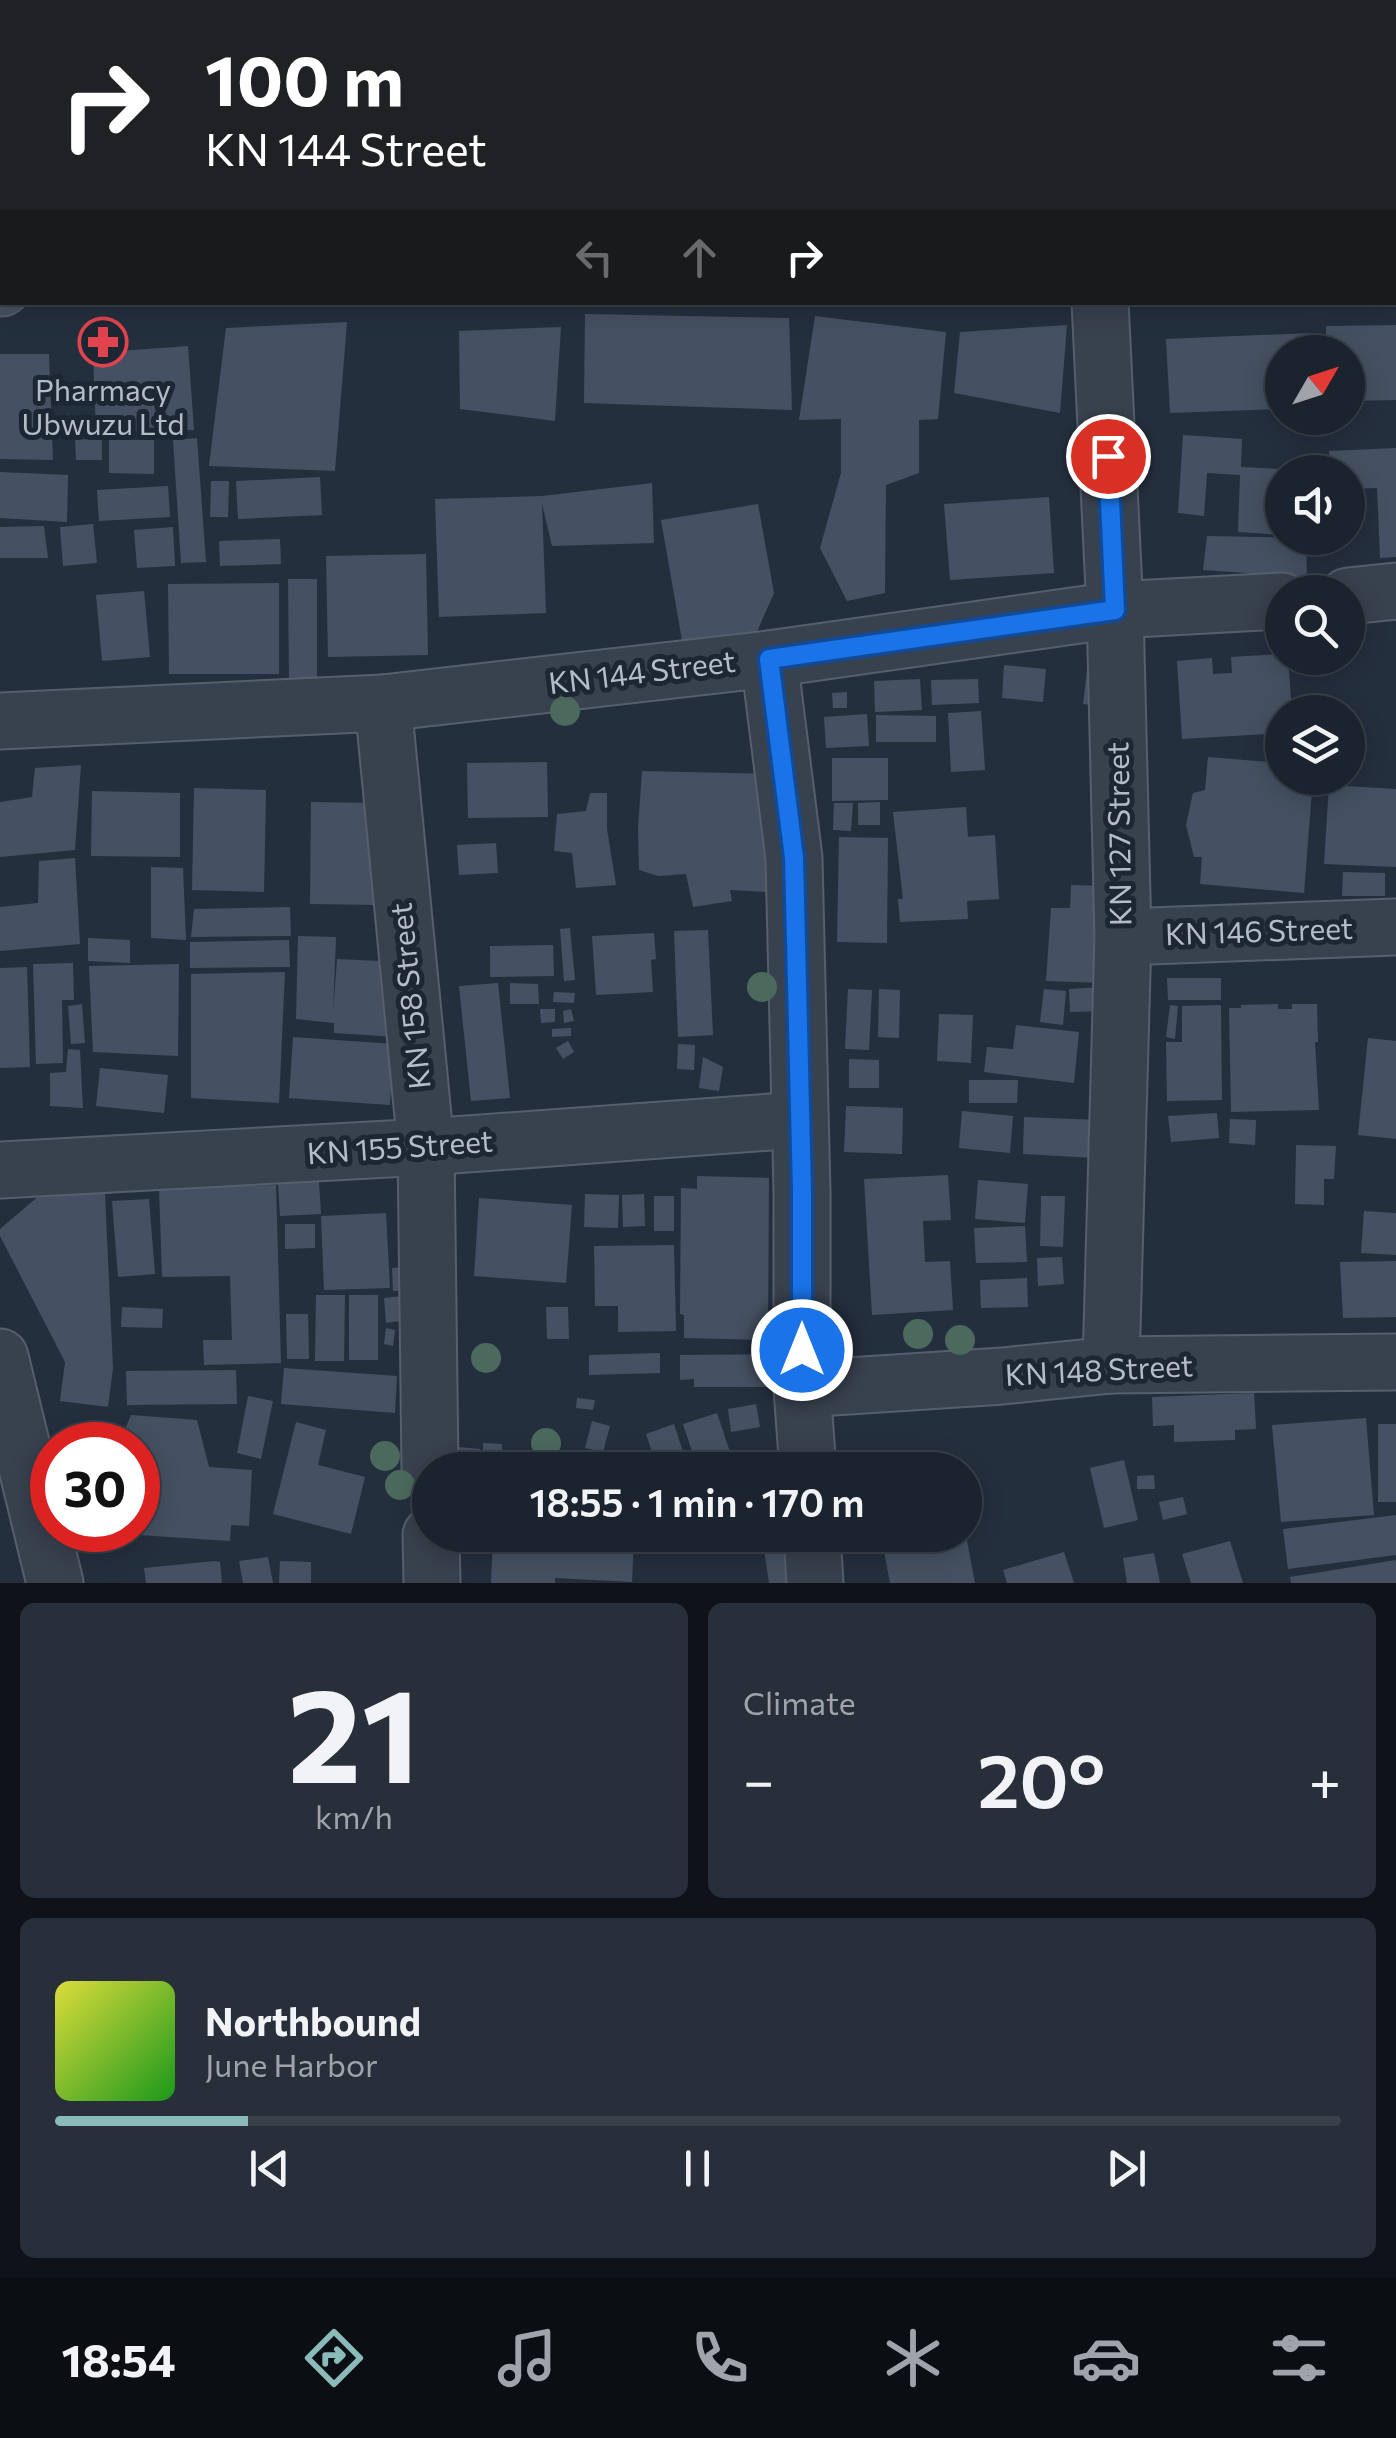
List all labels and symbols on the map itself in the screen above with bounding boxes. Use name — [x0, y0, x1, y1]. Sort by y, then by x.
pharmacy icon: Pharmacy Ubwuzu Ltd — [77, 316, 129, 368]
north arrow — [1265, 335, 1365, 435]
place label: Pharmacy Ubwuzu Ltd — [21, 370, 185, 441]
pin — [1066, 414, 1151, 499]
street label: KN 144 Street — [546, 641, 737, 700]
street label: KN 127 Street — [1097, 742, 1138, 926]
street label: KN 158 Street — [380, 901, 437, 1091]
street label: KN 146 Street — [1164, 908, 1354, 951]
street label: KN 155 Street — [306, 1121, 494, 1170]
position arrow — [750, 1298, 854, 1402]
street label: KN 148 Street — [1004, 1345, 1194, 1392]
speed limit sign: 30 — [30, 1422, 160, 1552]

